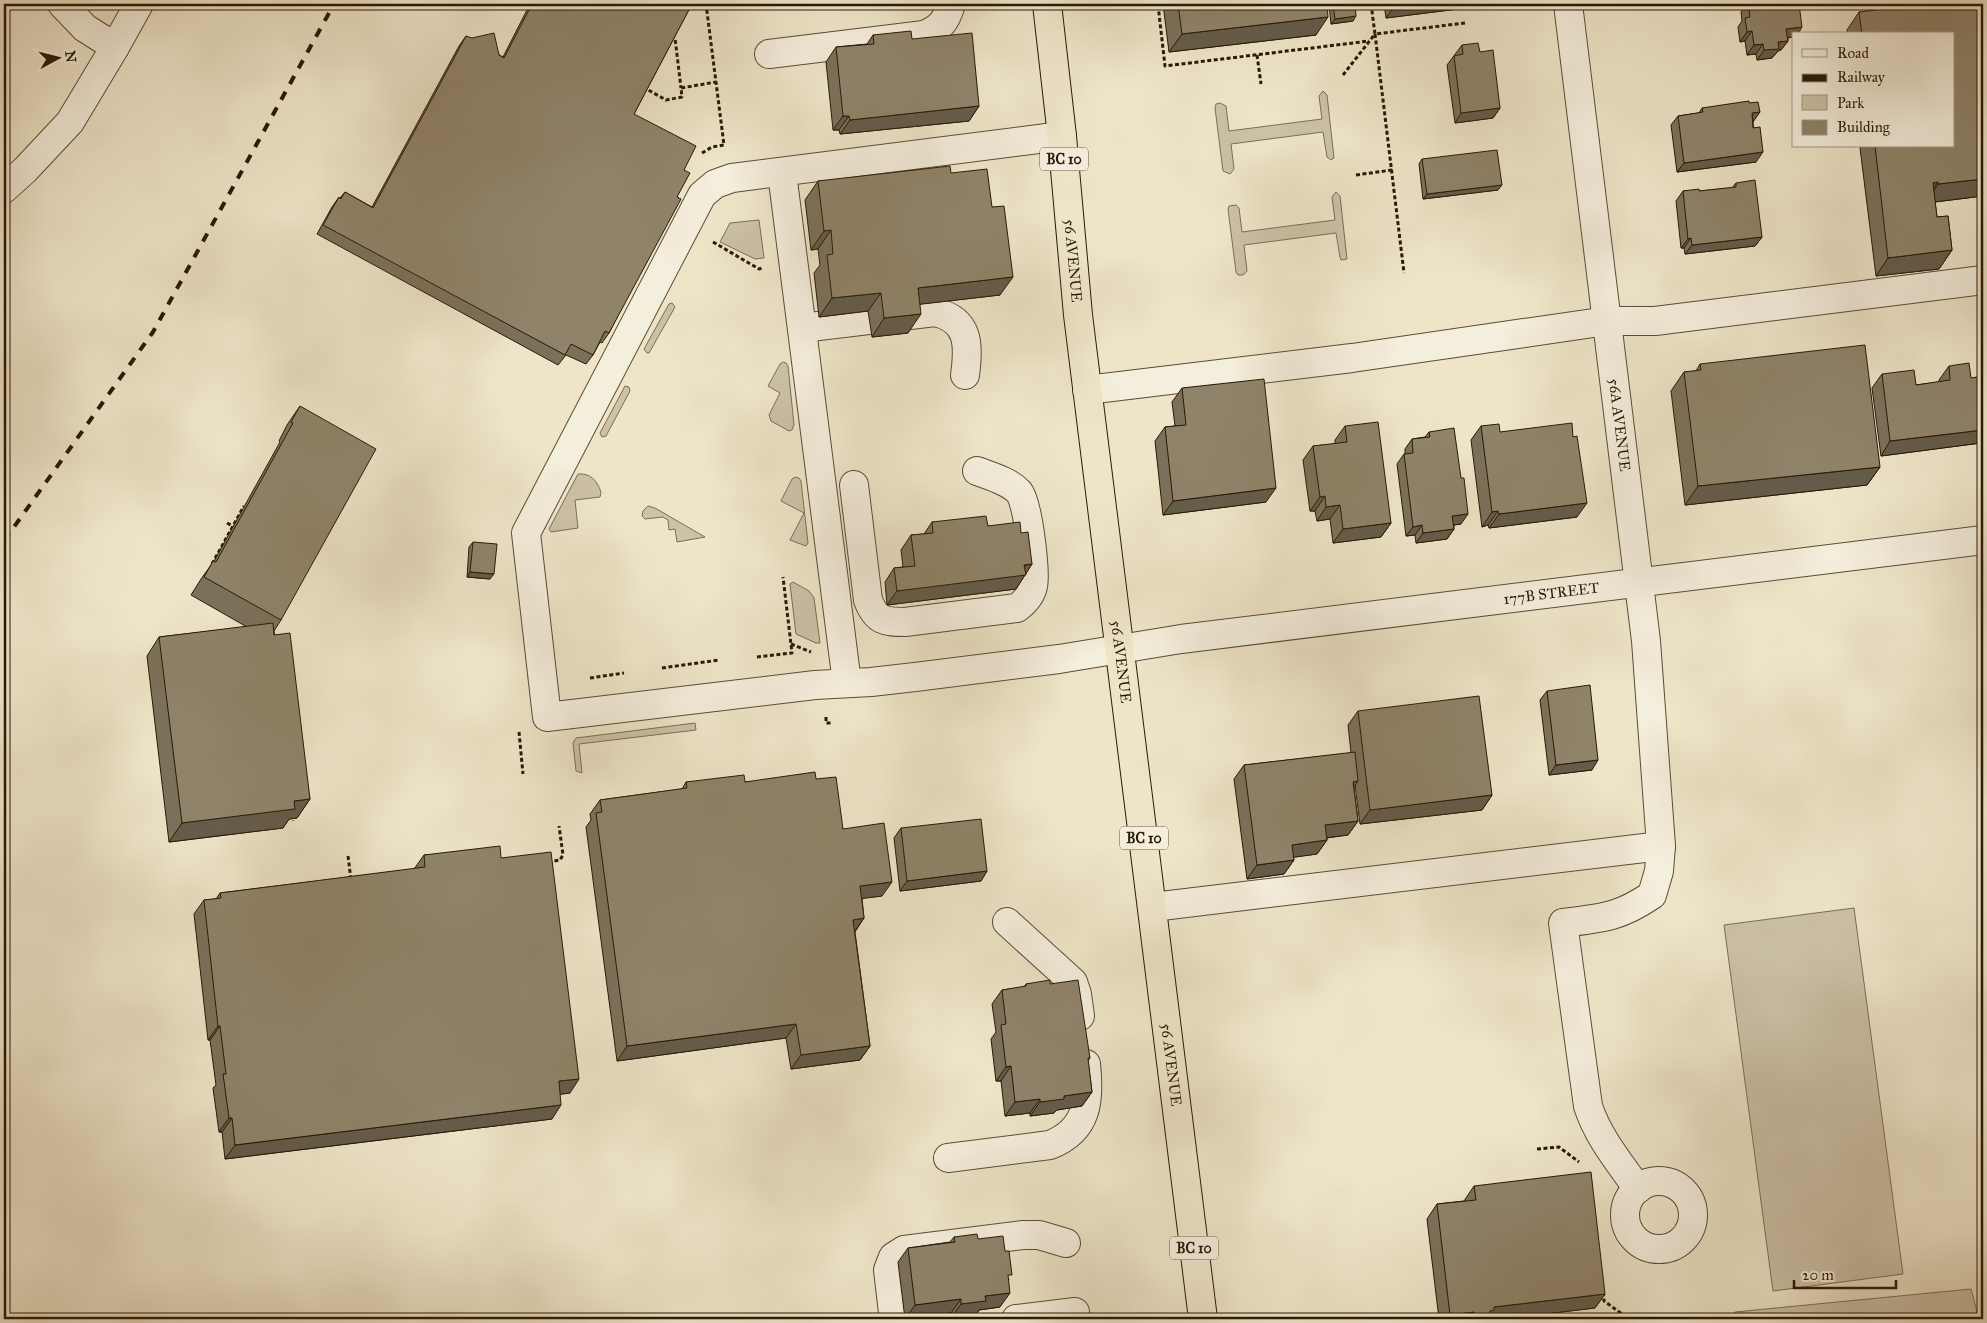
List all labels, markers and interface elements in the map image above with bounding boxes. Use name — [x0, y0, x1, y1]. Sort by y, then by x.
north arrow — [32, 32, 82, 82]
legend — [1792, 32, 1954, 148]
text: Road — [1837, 44, 1869, 62]
text: N — [61, 50, 80, 64]
text: Railway — [1837, 68, 1886, 86]
text: Park — [1837, 94, 1864, 112]
text: Building — [1837, 118, 1891, 136]
road number: BC 10 — [1040, 148, 1088, 170]
street label: 56 AVENUE — [1060, 218, 1086, 303]
street label: 56A AVENUE — [1605, 377, 1634, 473]
street label: 177B STREET — [1502, 578, 1600, 608]
street label: 56 AVENUE — [1107, 619, 1135, 705]
road number: BC 10 — [1120, 826, 1168, 850]
street label: 56 AVENUE — [1157, 1022, 1185, 1107]
road number: BC 10 — [1170, 1236, 1218, 1260]
scale bar — [1794, 1258, 1897, 1290]
text: 20 m — [1802, 1266, 1834, 1284]

